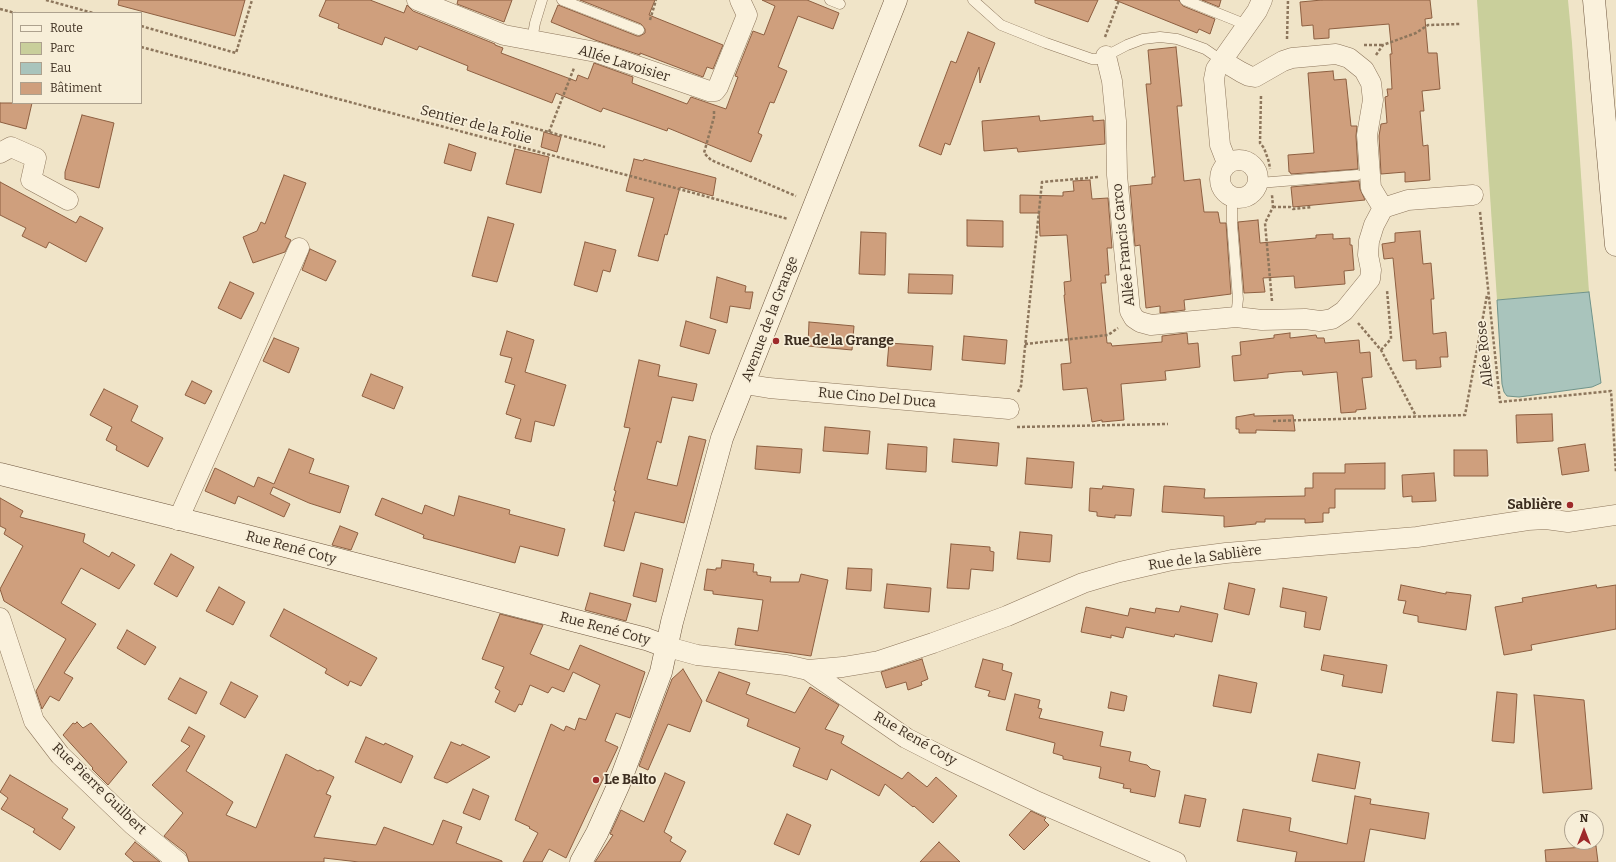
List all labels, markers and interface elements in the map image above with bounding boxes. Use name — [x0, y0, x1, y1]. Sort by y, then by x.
legend — [12, 12, 142, 104]
text: Route — [50, 21, 83, 35]
text: Parc — [50, 41, 75, 55]
street label: Allée Lavoisier — [576, 42, 672, 86]
text: Eau — [50, 61, 71, 75]
text: Bâtiment — [50, 81, 102, 95]
street label: Sentier de la Folie — [418, 102, 534, 148]
street label: Allée Francis Carco — [1109, 183, 1139, 307]
street label: Avenue de la Grange — [738, 254, 802, 384]
street label: Allée Rose — [1473, 320, 1497, 388]
place label: Rue de la Grange — [784, 333, 894, 349]
marker: Rue de la Grange — [771, 336, 781, 346]
street label: Rue Cino Del Duca — [817, 384, 937, 412]
place label: Sablière — [1507, 497, 1562, 513]
marker: Sablière — [1565, 500, 1575, 510]
street label: Rue René Coty — [244, 528, 338, 568]
street label: Rue de la Sablière — [1147, 542, 1263, 574]
street label: Rue René Coty — [558, 609, 652, 649]
street label: Rue René Coty — [871, 708, 959, 770]
street label: Rue Pierre Guilbert — [48, 740, 150, 838]
place label: Le Balto — [604, 772, 656, 788]
marker: Le Balto — [591, 775, 601, 785]
north arrow — [1564, 810, 1604, 850]
text: N — [1580, 812, 1588, 825]

